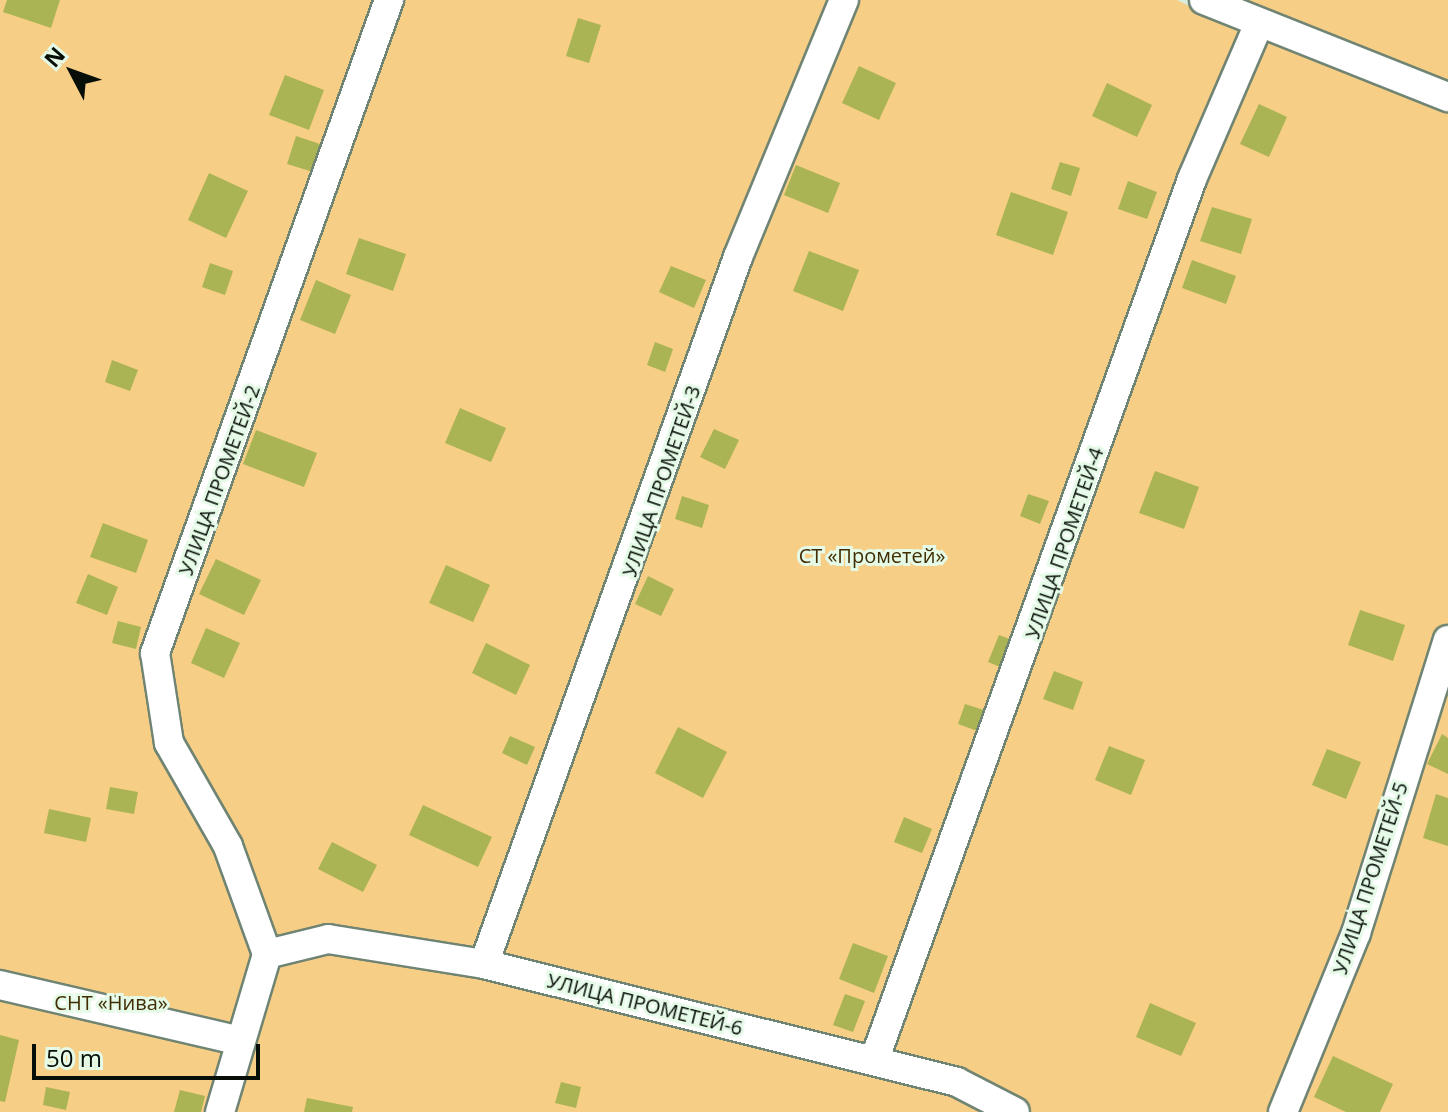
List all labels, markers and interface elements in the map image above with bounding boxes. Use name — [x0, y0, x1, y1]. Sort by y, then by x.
north arrow — [32, 32, 112, 112]
text: N — [37, 40, 71, 73]
street label: УЛИЦА ПРОМЕТЕЙ-2 — [173, 382, 265, 578]
street label: УЛИЦА ПРОМЕТЕЙ-3 — [617, 382, 705, 580]
street label: УЛИЦА ПРОМЕТЕЙ-4 — [1020, 444, 1108, 642]
park label: СТ «Прометей» — [799, 543, 945, 567]
street label: УЛИЦА ПРОМЕТЕЙ-5 — [1328, 779, 1412, 977]
street label: УЛИЦА ПРОМЕТЕЙ-6 — [545, 968, 745, 1040]
park label: СНТ «Нива» — [54, 990, 168, 1014]
scale bar — [36, 1028, 264, 1078]
text: 50 m — [46, 1041, 102, 1074]

